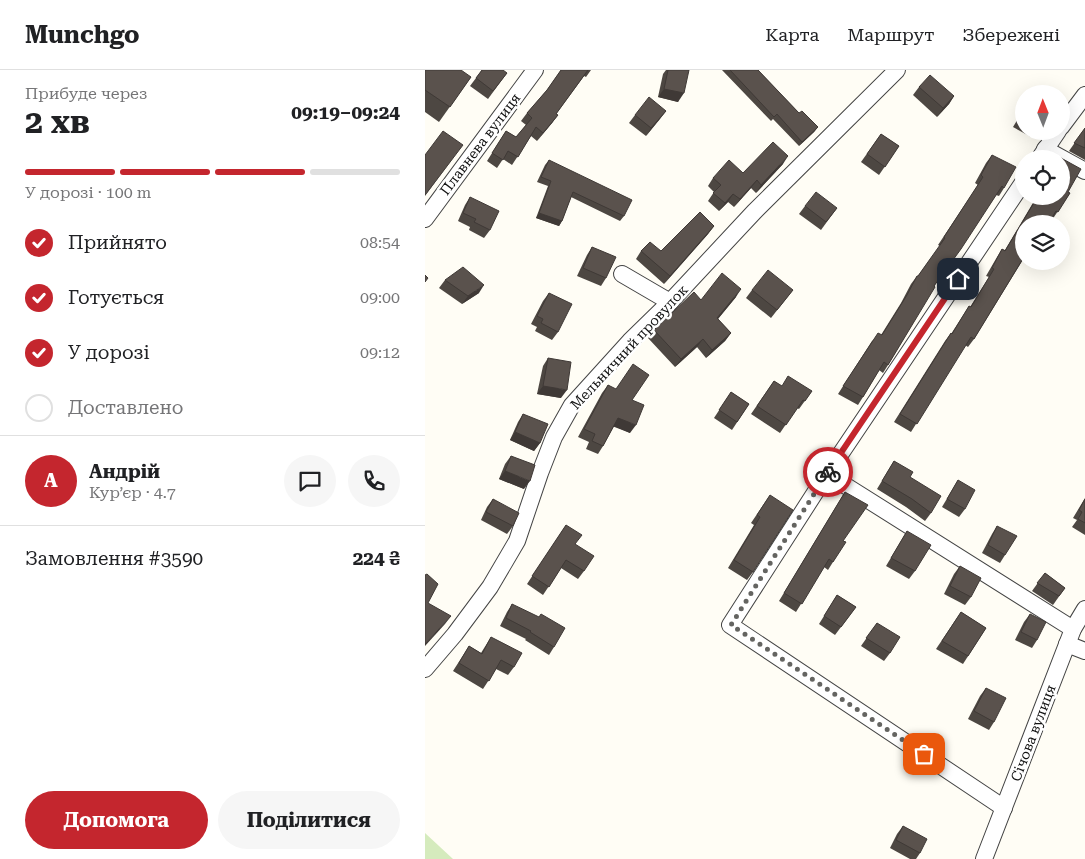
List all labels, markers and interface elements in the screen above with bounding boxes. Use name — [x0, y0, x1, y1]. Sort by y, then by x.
text: Munchgo — [25, 21, 140, 49]
text: Карта — [765, 24, 819, 45]
text: Маршрут — [847, 24, 934, 45]
text: Збережені — [962, 24, 1060, 45]
text: Прибуде через — [25, 84, 147, 103]
north arrow — [1015, 85, 1070, 140]
map controls — [1015, 85, 1070, 270]
street label: Плавнева вулиця — [437, 90, 523, 198]
text: 09:19–09:24 — [291, 101, 400, 124]
text: 2 хв — [25, 103, 90, 141]
button: locate — [1015, 150, 1070, 205]
text: У дорозі · 100 m — [25, 183, 151, 202]
button: layers — [1015, 215, 1070, 270]
icon: check — [25, 229, 53, 257]
text: Прийнято — [68, 231, 167, 254]
text: 08:54 — [360, 233, 400, 252]
pin — [937, 258, 979, 300]
icon: home — [944, 265, 972, 293]
street label: Мельничний провулок — [567, 281, 691, 413]
icon: check — [25, 284, 53, 312]
text: Готується — [68, 286, 164, 309]
text: 09:00 — [360, 288, 400, 307]
icon: check — [25, 339, 53, 367]
text: У дорозі — [68, 341, 150, 364]
text: 09:12 — [360, 343, 400, 362]
text: Доставлено — [68, 396, 184, 419]
courier — [803, 447, 853, 497]
button: chat — [284, 455, 336, 507]
button: phone — [348, 455, 400, 507]
icon: bike — [814, 458, 842, 486]
text: Андрій — [89, 460, 160, 483]
text: А — [44, 469, 58, 492]
text: Кур’єр · 4.7 — [89, 483, 176, 502]
text: Замовлення #3590 — [25, 547, 203, 570]
text: 224 ₴ — [353, 547, 400, 570]
street label: Січова вулиця — [1007, 682, 1059, 784]
pin — [903, 733, 945, 775]
icon: bag — [910, 740, 938, 768]
button: Допомога — [25, 791, 208, 849]
button: Поділитися — [218, 791, 400, 849]

